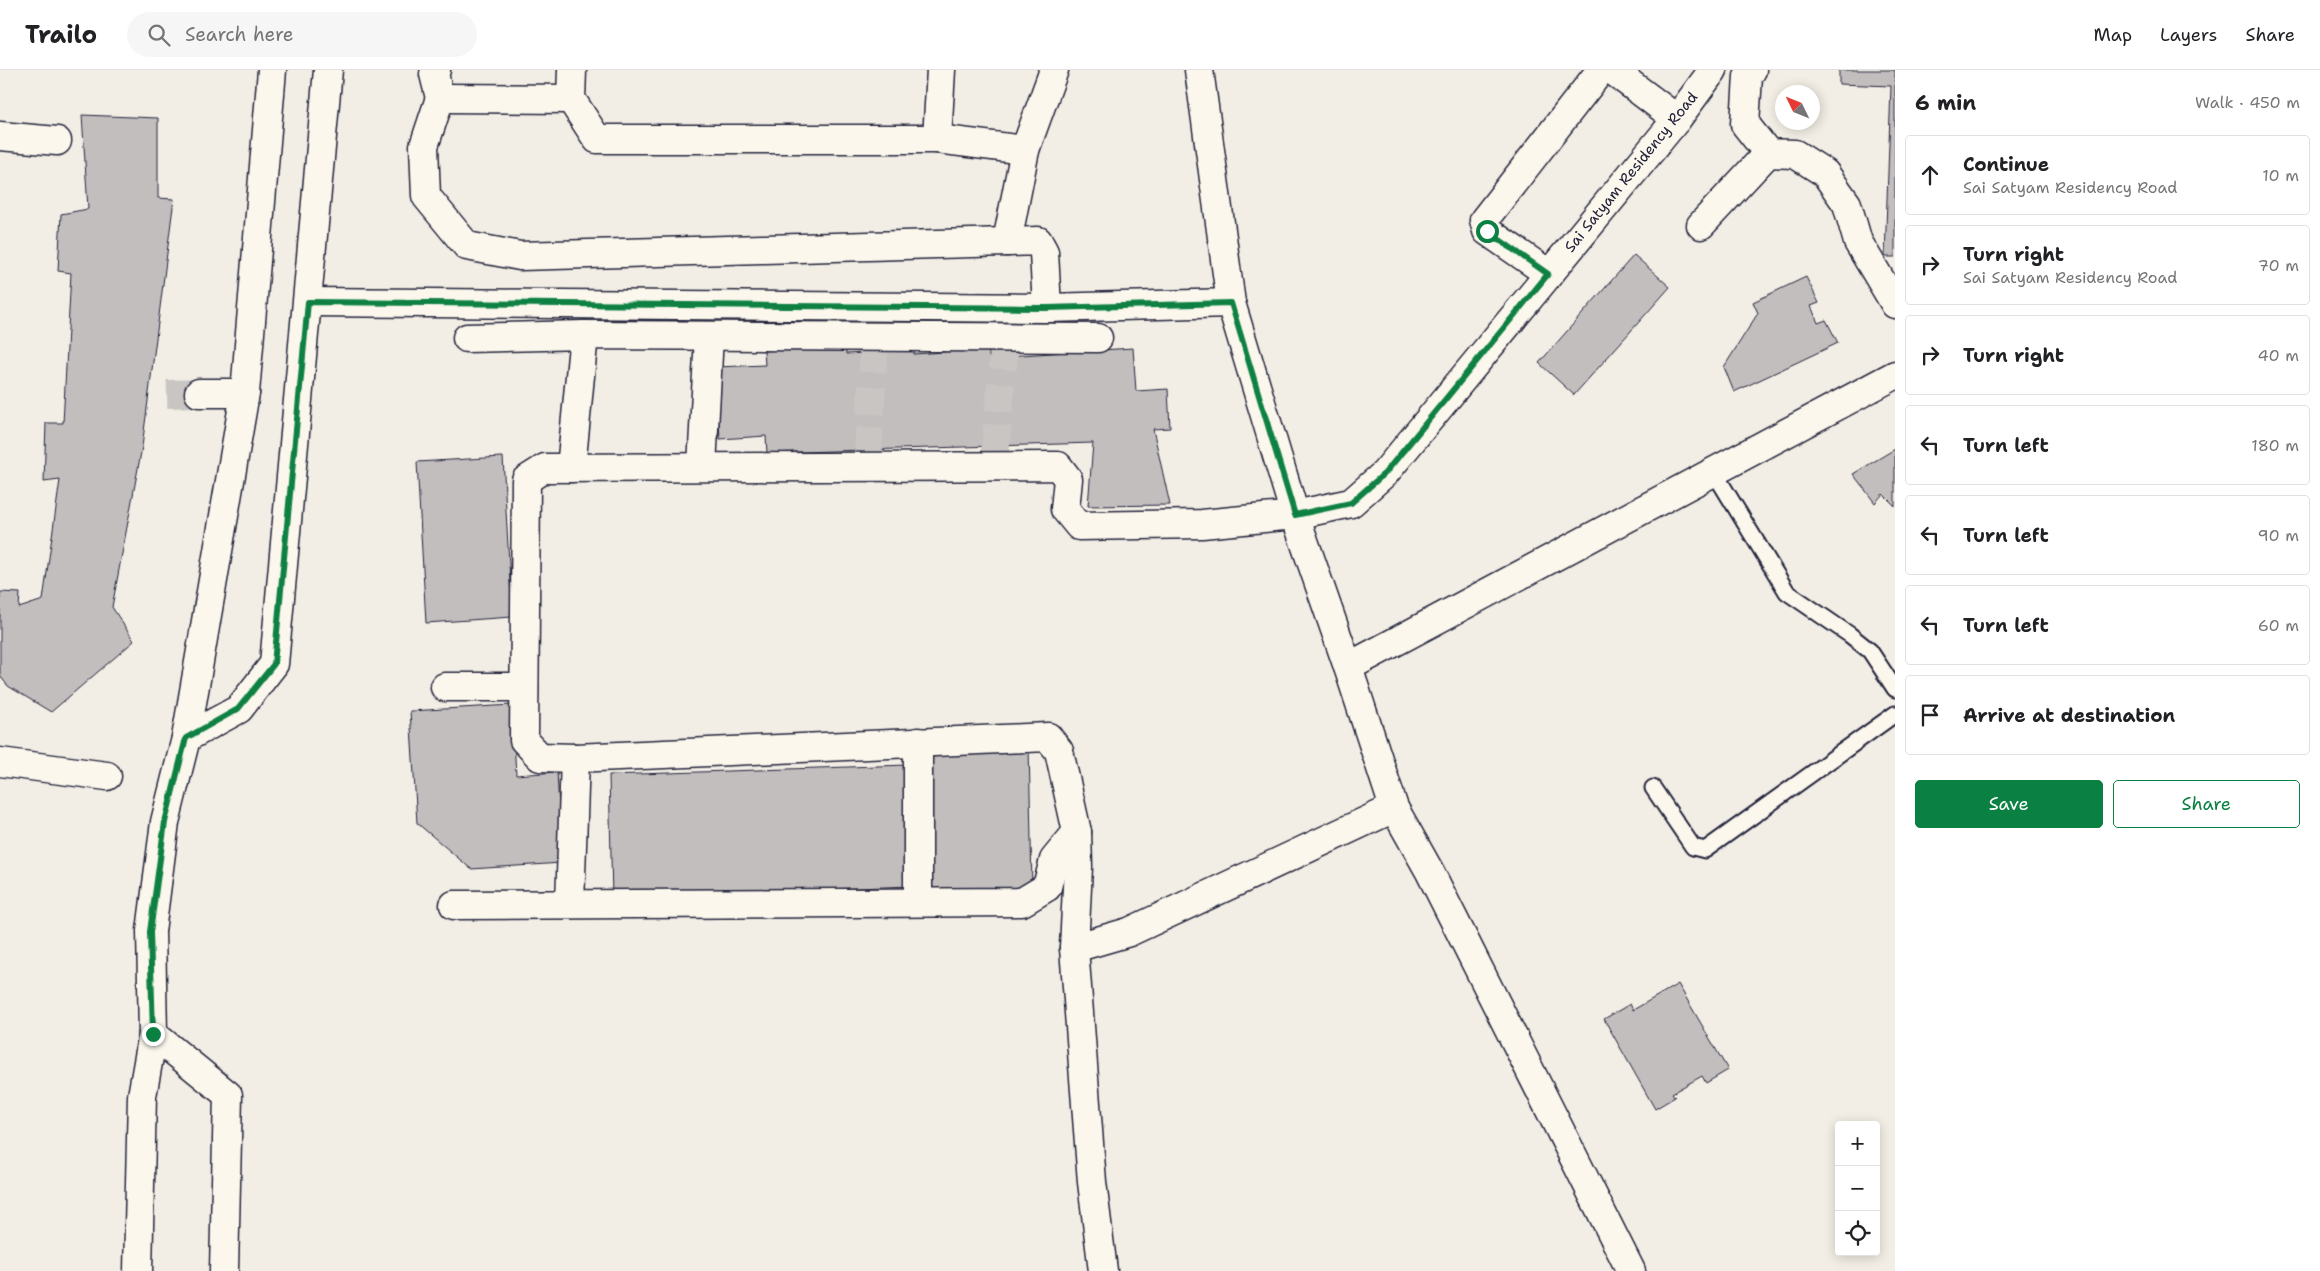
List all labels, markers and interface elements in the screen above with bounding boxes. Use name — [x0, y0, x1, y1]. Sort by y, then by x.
search box — [127, 12, 477, 57]
text: Trailo — [25, 19, 97, 51]
icon: search — [145, 21, 173, 49]
text: Search here — [185, 22, 294, 47]
text: Map — [2094, 23, 2132, 47]
text: Layers — [2160, 23, 2217, 47]
text: Share — [2245, 23, 2295, 47]
north arrow — [1775, 85, 1820, 130]
street label: Sai Satyam Residency Road — [1560, 87, 1702, 256]
text: 6 min — [1915, 89, 1976, 117]
text: Walk · 450 m — [2195, 92, 2300, 113]
text: Continue — [1963, 152, 2049, 177]
icon: ahead — [1916, 161, 1944, 189]
text: 10 m — [2262, 165, 2299, 186]
text: Sai Satyam Residency Road — [1963, 177, 2177, 198]
route start — [1476, 220, 1499, 243]
text: Turn right — [1963, 242, 2064, 267]
icon: right — [1916, 251, 1944, 279]
text: 70 m — [2258, 255, 2299, 276]
text: Sai Satyam Residency Road — [1963, 267, 2177, 288]
icon: right — [1916, 341, 1944, 369]
text: Turn right — [1963, 343, 2064, 368]
text: 40 m — [2257, 345, 2299, 366]
icon: left — [1916, 431, 1944, 459]
text: Turn left — [1963, 433, 2049, 458]
text: 180 m — [2251, 435, 2299, 456]
icon: left — [1916, 521, 1944, 549]
text: Turn left — [1963, 523, 2049, 548]
text: 90 m — [2258, 525, 2299, 546]
icon: left — [1916, 611, 1944, 639]
text: Turn left — [1963, 613, 2049, 638]
text: 60 m — [2258, 615, 2299, 636]
icon: arrive — [1916, 701, 1944, 729]
text: Arrive at destination — [1963, 703, 2175, 728]
button: Save — [1915, 780, 2103, 828]
button: Share — [2113, 780, 2300, 828]
route end — [142, 1023, 165, 1046]
map controls — [1835, 1121, 1880, 1256]
button: + — [1835, 1121, 1880, 1166]
button: − — [1835, 1166, 1880, 1211]
button: locate — [1835, 1211, 1880, 1256]

